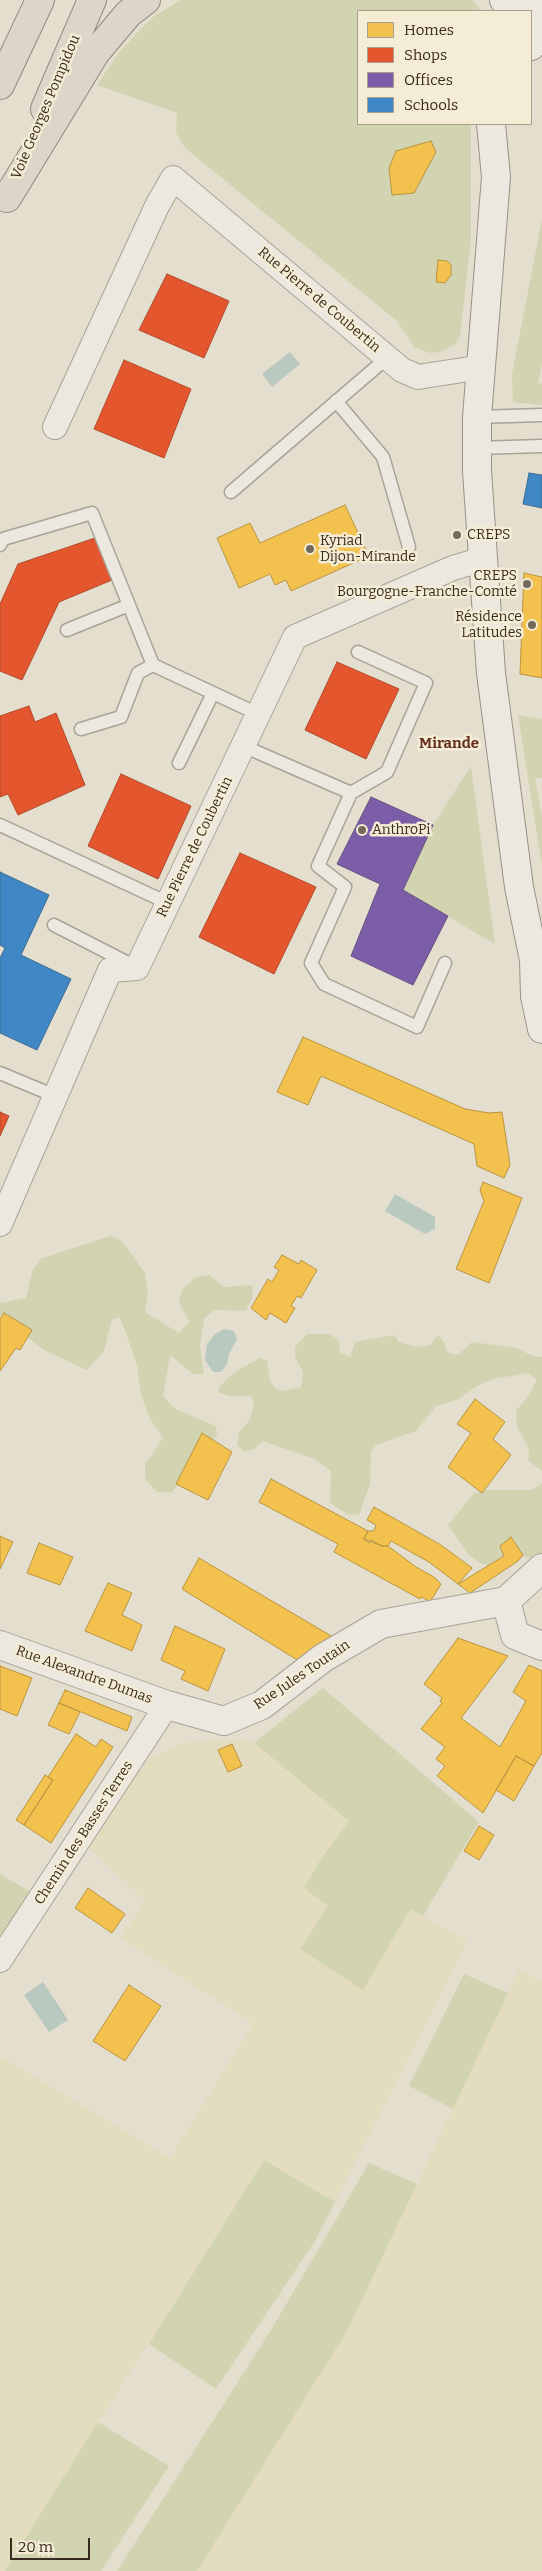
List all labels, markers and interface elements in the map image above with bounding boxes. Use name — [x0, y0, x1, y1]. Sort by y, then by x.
legend — [357, 10, 532, 125]
text: Homes — [404, 21, 454, 39]
street label: Voie Georges Pompidou — [8, 32, 84, 182]
text: Shops — [404, 46, 447, 64]
text: Offices — [404, 71, 453, 89]
text: Schools — [404, 96, 458, 114]
street label: Rue Pierre de Coubertin — [254, 244, 384, 356]
place label: CREPS — [467, 527, 511, 543]
marker: CREPS — [451, 529, 463, 541]
place label: Kyriad Dijon-Mirande — [320, 533, 416, 566]
marker: Kyriad Dijon-Mirande — [304, 543, 316, 555]
place label: CREPS Bourgogne-Franche-Comté — [337, 568, 517, 600]
marker: CREPS Bourgogne-Franche-Comté — [521, 578, 533, 590]
place label: Résidence Latitudes — [455, 609, 522, 642]
marker: Résidence Latitudes — [526, 619, 538, 631]
district label: Mirande — [419, 735, 479, 753]
street label: Rue Pierre de Coubertin — [154, 774, 236, 920]
place label: AnthroPi — [372, 822, 430, 838]
marker: AnthroPi — [356, 824, 368, 836]
street label: Rue Jules Toutain — [251, 1637, 353, 1713]
street label: Rue Alexandre Dumas — [14, 1643, 154, 1707]
street label: Chemin des Basses Terres — [31, 1758, 137, 1908]
scale bar — [12, 2528, 92, 2560]
text: 20 m — [18, 2538, 53, 2556]

